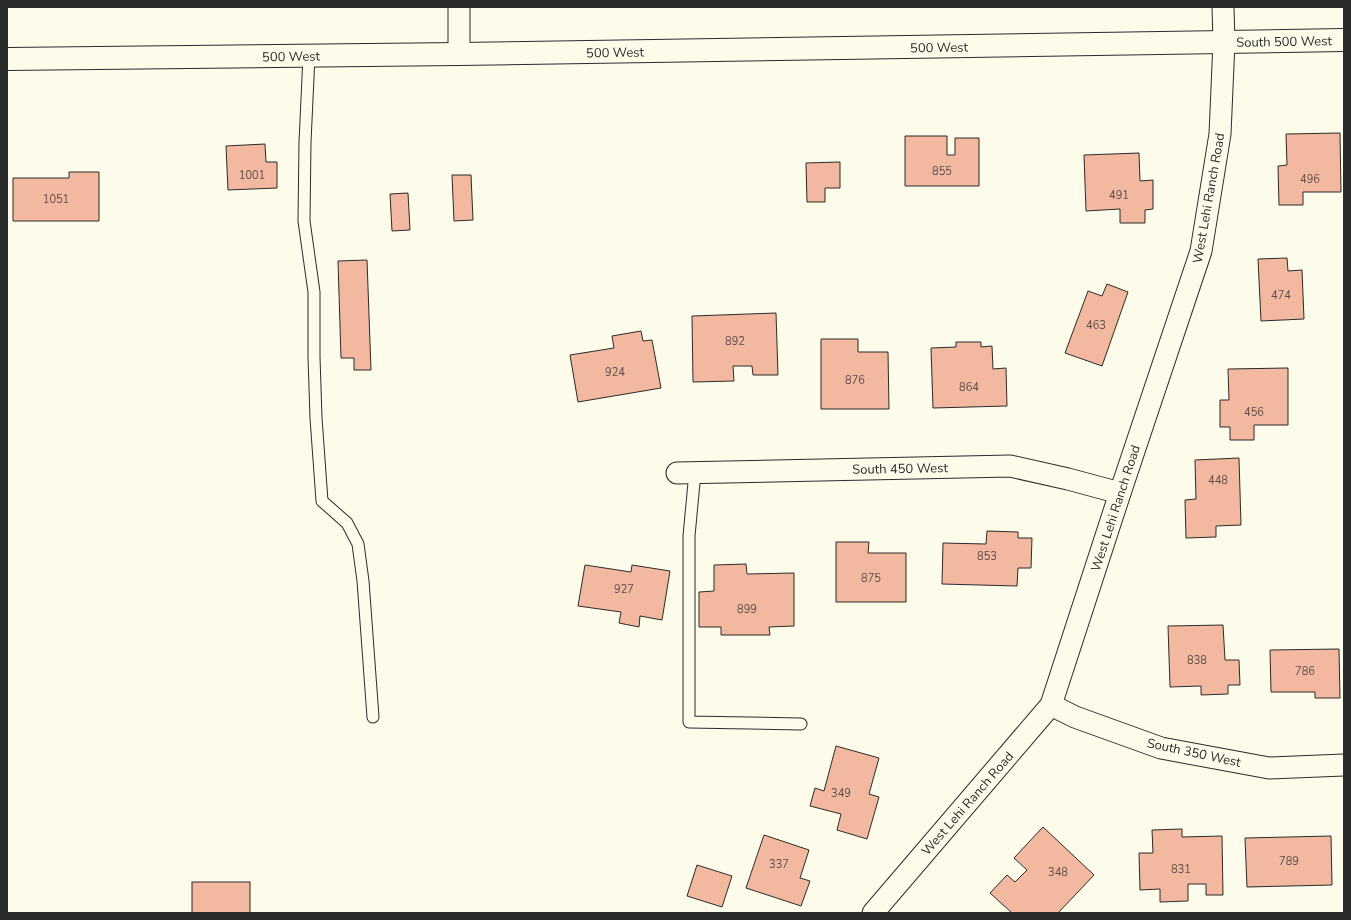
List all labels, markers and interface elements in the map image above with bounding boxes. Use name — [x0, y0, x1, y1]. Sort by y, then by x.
street label: South 500 West — [1236, 32, 1332, 52]
street label: 500 West — [910, 38, 969, 58]
street label: 500 West — [586, 43, 645, 63]
street label: 500 West — [262, 47, 321, 67]
street label: West Lehi Ranch Road — [1189, 132, 1229, 265]
house number: 855 — [932, 164, 952, 179]
house number: 1001 — [239, 168, 265, 183]
house number: 496 — [1300, 172, 1320, 187]
house number: 491 — [1109, 188, 1129, 203]
house number: 1051 — [43, 192, 69, 207]
house number: 474 — [1271, 288, 1291, 303]
house number: 463 — [1086, 318, 1106, 333]
house number: 892 — [725, 334, 745, 349]
house number: 924 — [605, 365, 625, 380]
house number: 876 — [845, 373, 865, 388]
house number: 864 — [959, 380, 979, 395]
house number: 456 — [1244, 405, 1264, 420]
street label: West Lehi Ranch Road — [1087, 443, 1145, 574]
street label: South 450 West — [852, 459, 948, 479]
house number: 448 — [1208, 473, 1228, 488]
house number: 853 — [977, 549, 997, 564]
house number: 875 — [861, 571, 881, 586]
house number: 927 — [614, 582, 634, 597]
house number: 899 — [737, 602, 757, 617]
house number: 838 — [1187, 653, 1207, 668]
house number: 786 — [1295, 664, 1315, 679]
street label: South 350 West — [1145, 734, 1243, 772]
street label: West Lehi Ranch Road — [918, 748, 1018, 859]
house number: 349 — [831, 786, 851, 801]
house number: 789 — [1279, 854, 1299, 869]
house number: 337 — [769, 857, 789, 872]
house number: 831 — [1171, 862, 1191, 877]
house number: 348 — [1048, 865, 1068, 880]

